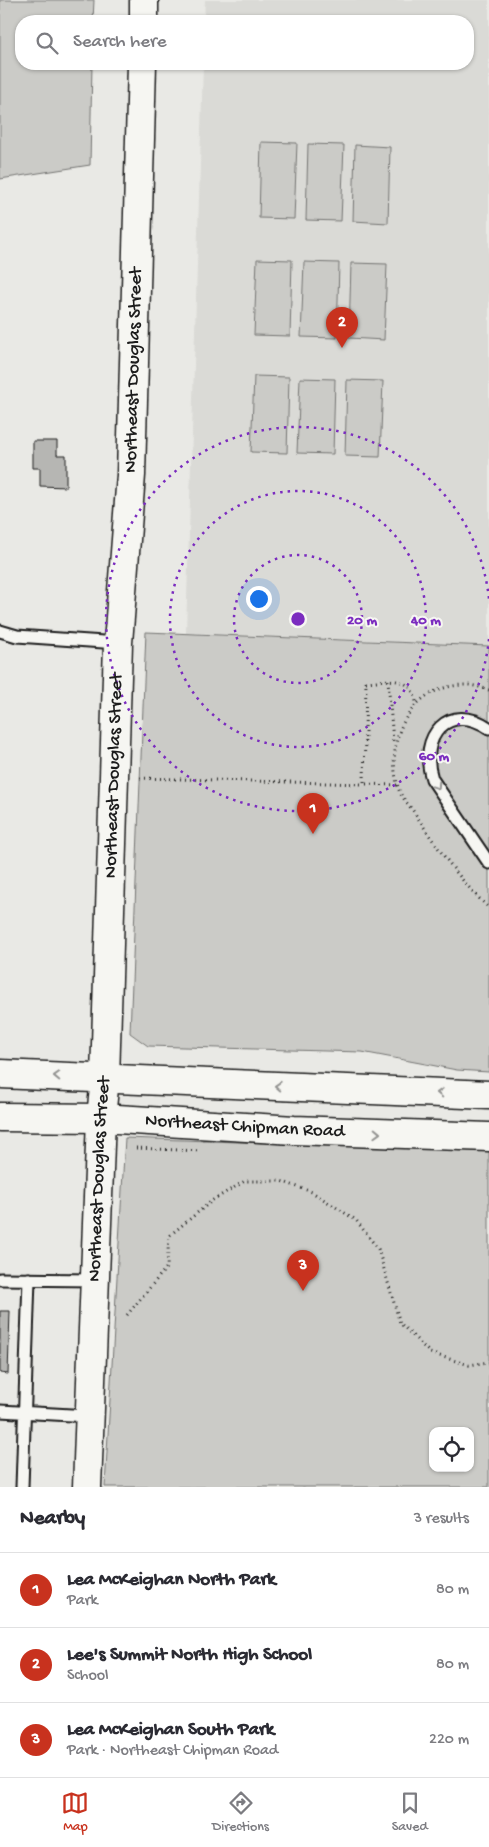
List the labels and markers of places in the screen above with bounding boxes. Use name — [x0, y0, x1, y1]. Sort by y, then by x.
pin: 2 — [326, 307, 358, 348]
centre of rings — [289, 610, 307, 628]
pin: 1 — [297, 793, 329, 834]
pin: 3 — [287, 1250, 319, 1291]

